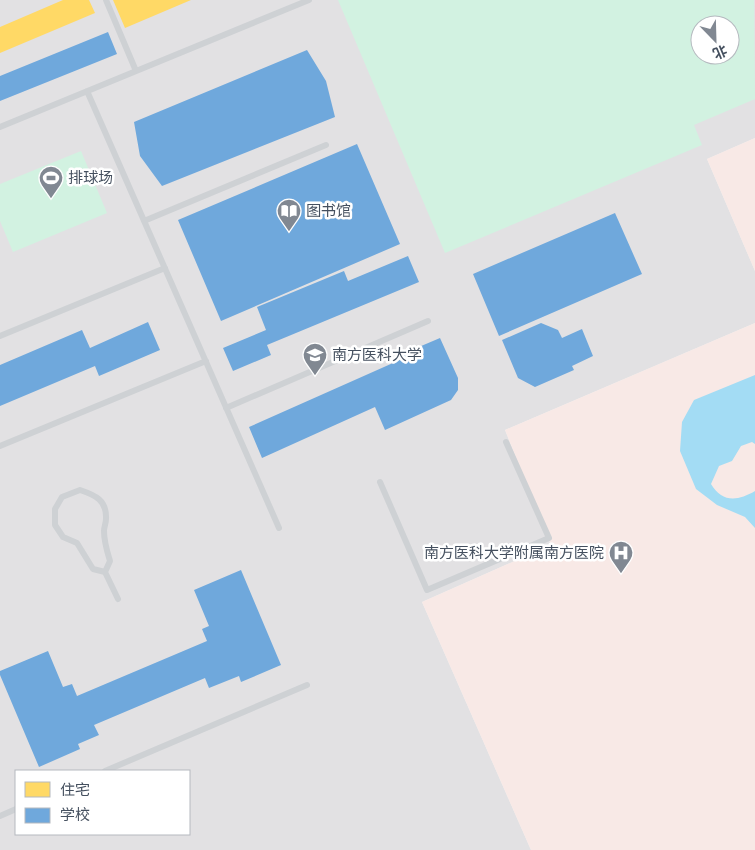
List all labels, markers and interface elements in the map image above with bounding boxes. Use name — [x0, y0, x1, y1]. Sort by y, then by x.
north arrow — [690, 15, 740, 65]
text: 北 — [711, 42, 730, 62]
sports icon: 排球场 — [38, 165, 64, 199]
place label: 排球场 — [68, 169, 113, 186]
library icon: 图书馆 — [276, 198, 302, 232]
place label: 图书馆 — [306, 202, 351, 219]
school or university icon: 南方医科大学 — [302, 342, 328, 376]
place label: 南方医科大学 — [332, 346, 422, 363]
hospital icon: 南方医科大学附属南方医院 — [608, 540, 634, 574]
place label: 南方医科大学附属南方医院 — [424, 544, 604, 561]
legend — [15, 770, 190, 835]
text: 住宅 — [60, 781, 90, 798]
text: 学校 — [60, 806, 90, 823]

